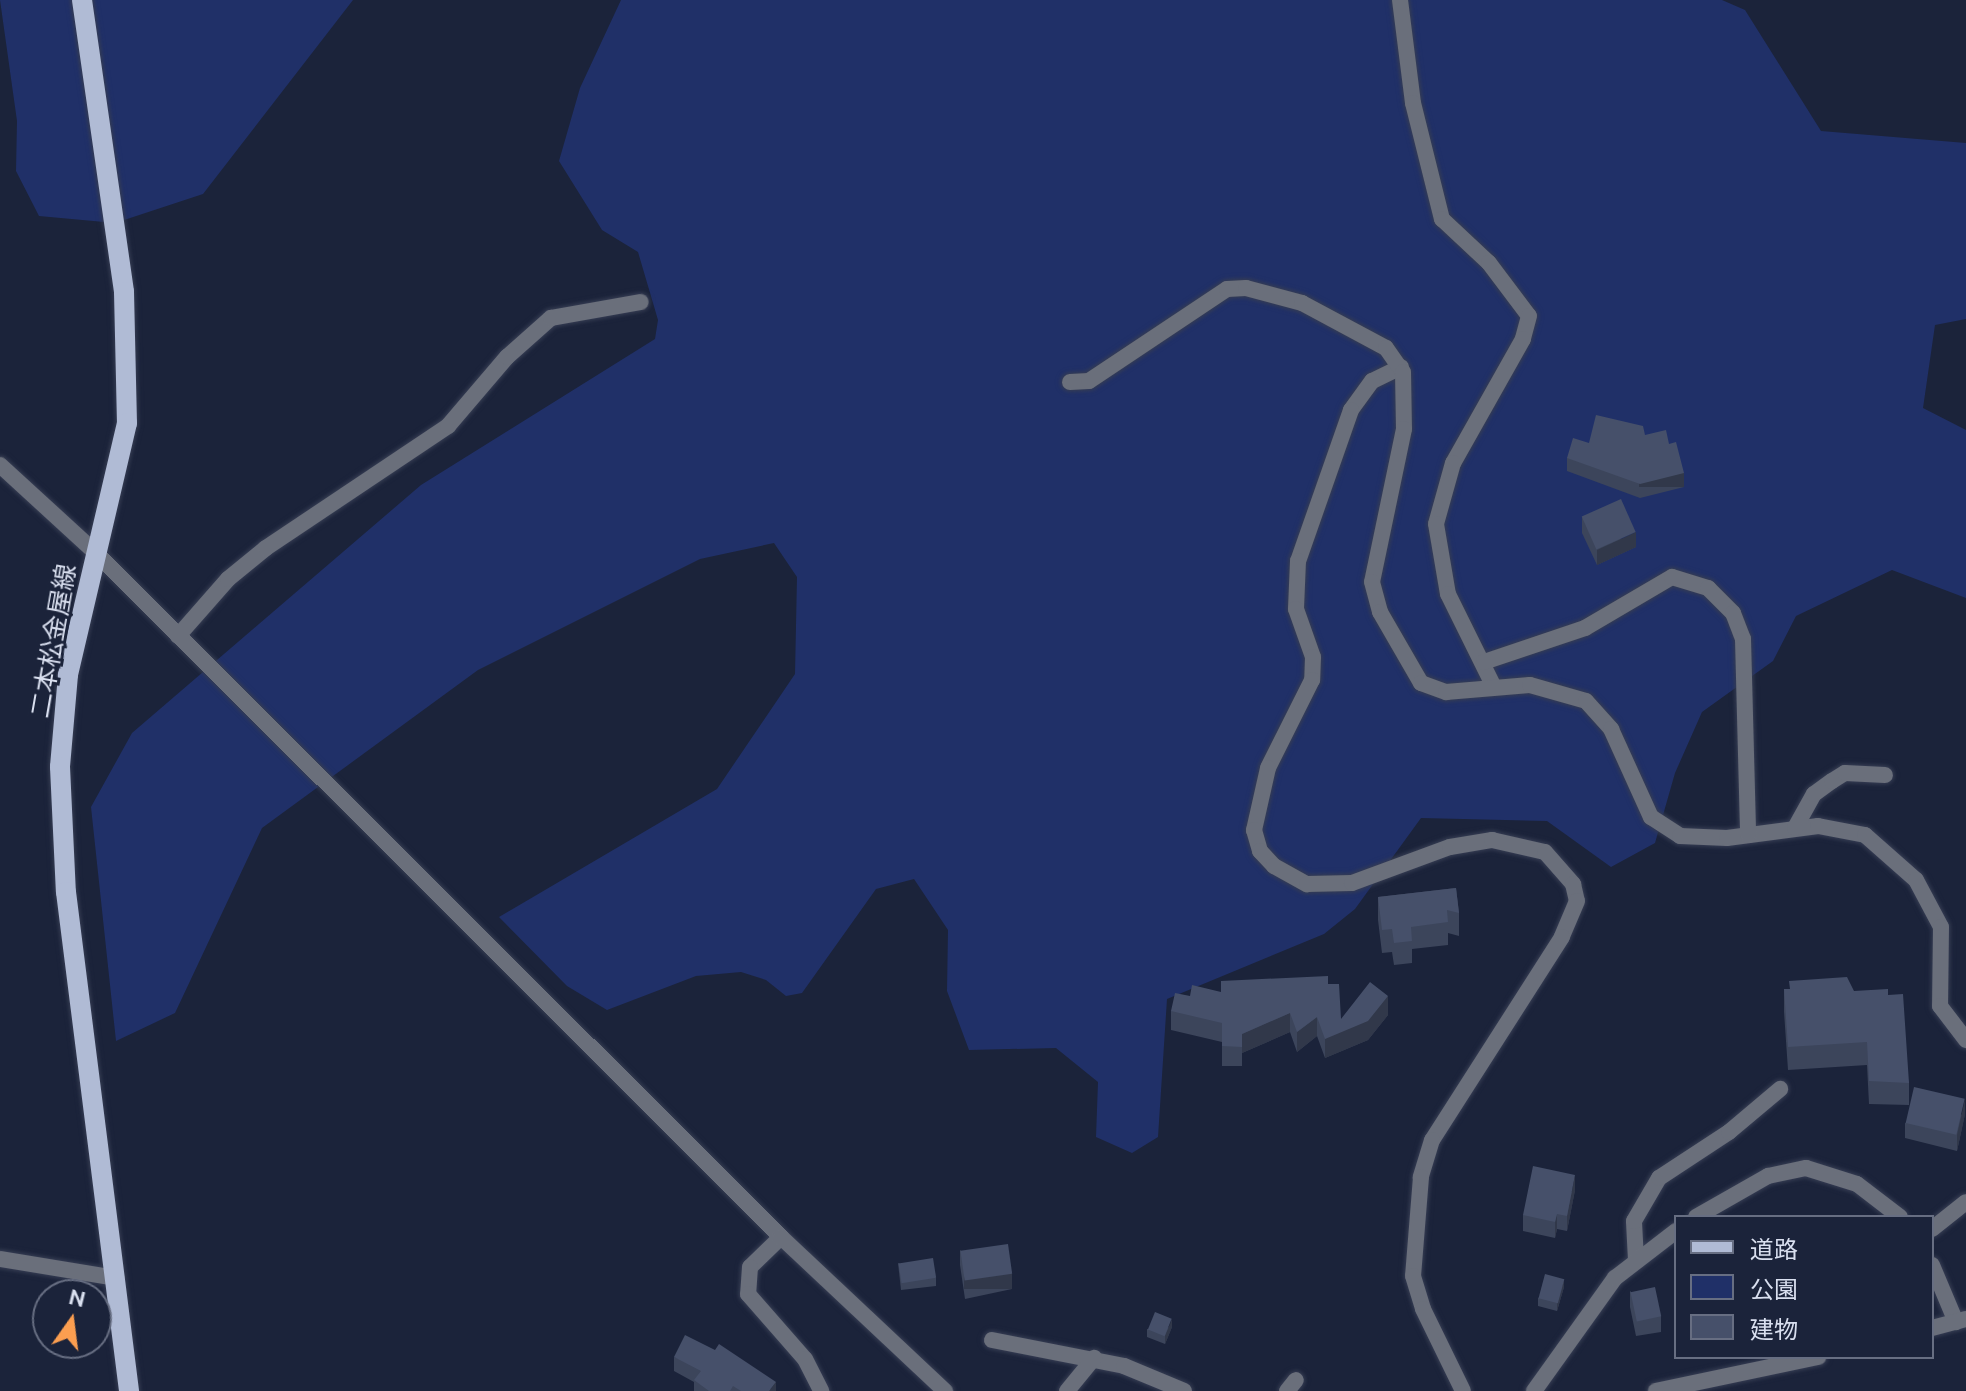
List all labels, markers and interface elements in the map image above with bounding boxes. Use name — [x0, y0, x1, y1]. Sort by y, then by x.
street label: 二本松金屋線 — [24, 561, 82, 721]
legend — [1674, 1215, 1934, 1359]
text: 道路 — [1750, 1236, 1798, 1263]
text: 公園 — [1750, 1276, 1798, 1303]
north arrow — [32, 1279, 112, 1359]
text: N — [66, 1283, 88, 1311]
text: 建物 — [1750, 1316, 1798, 1343]

